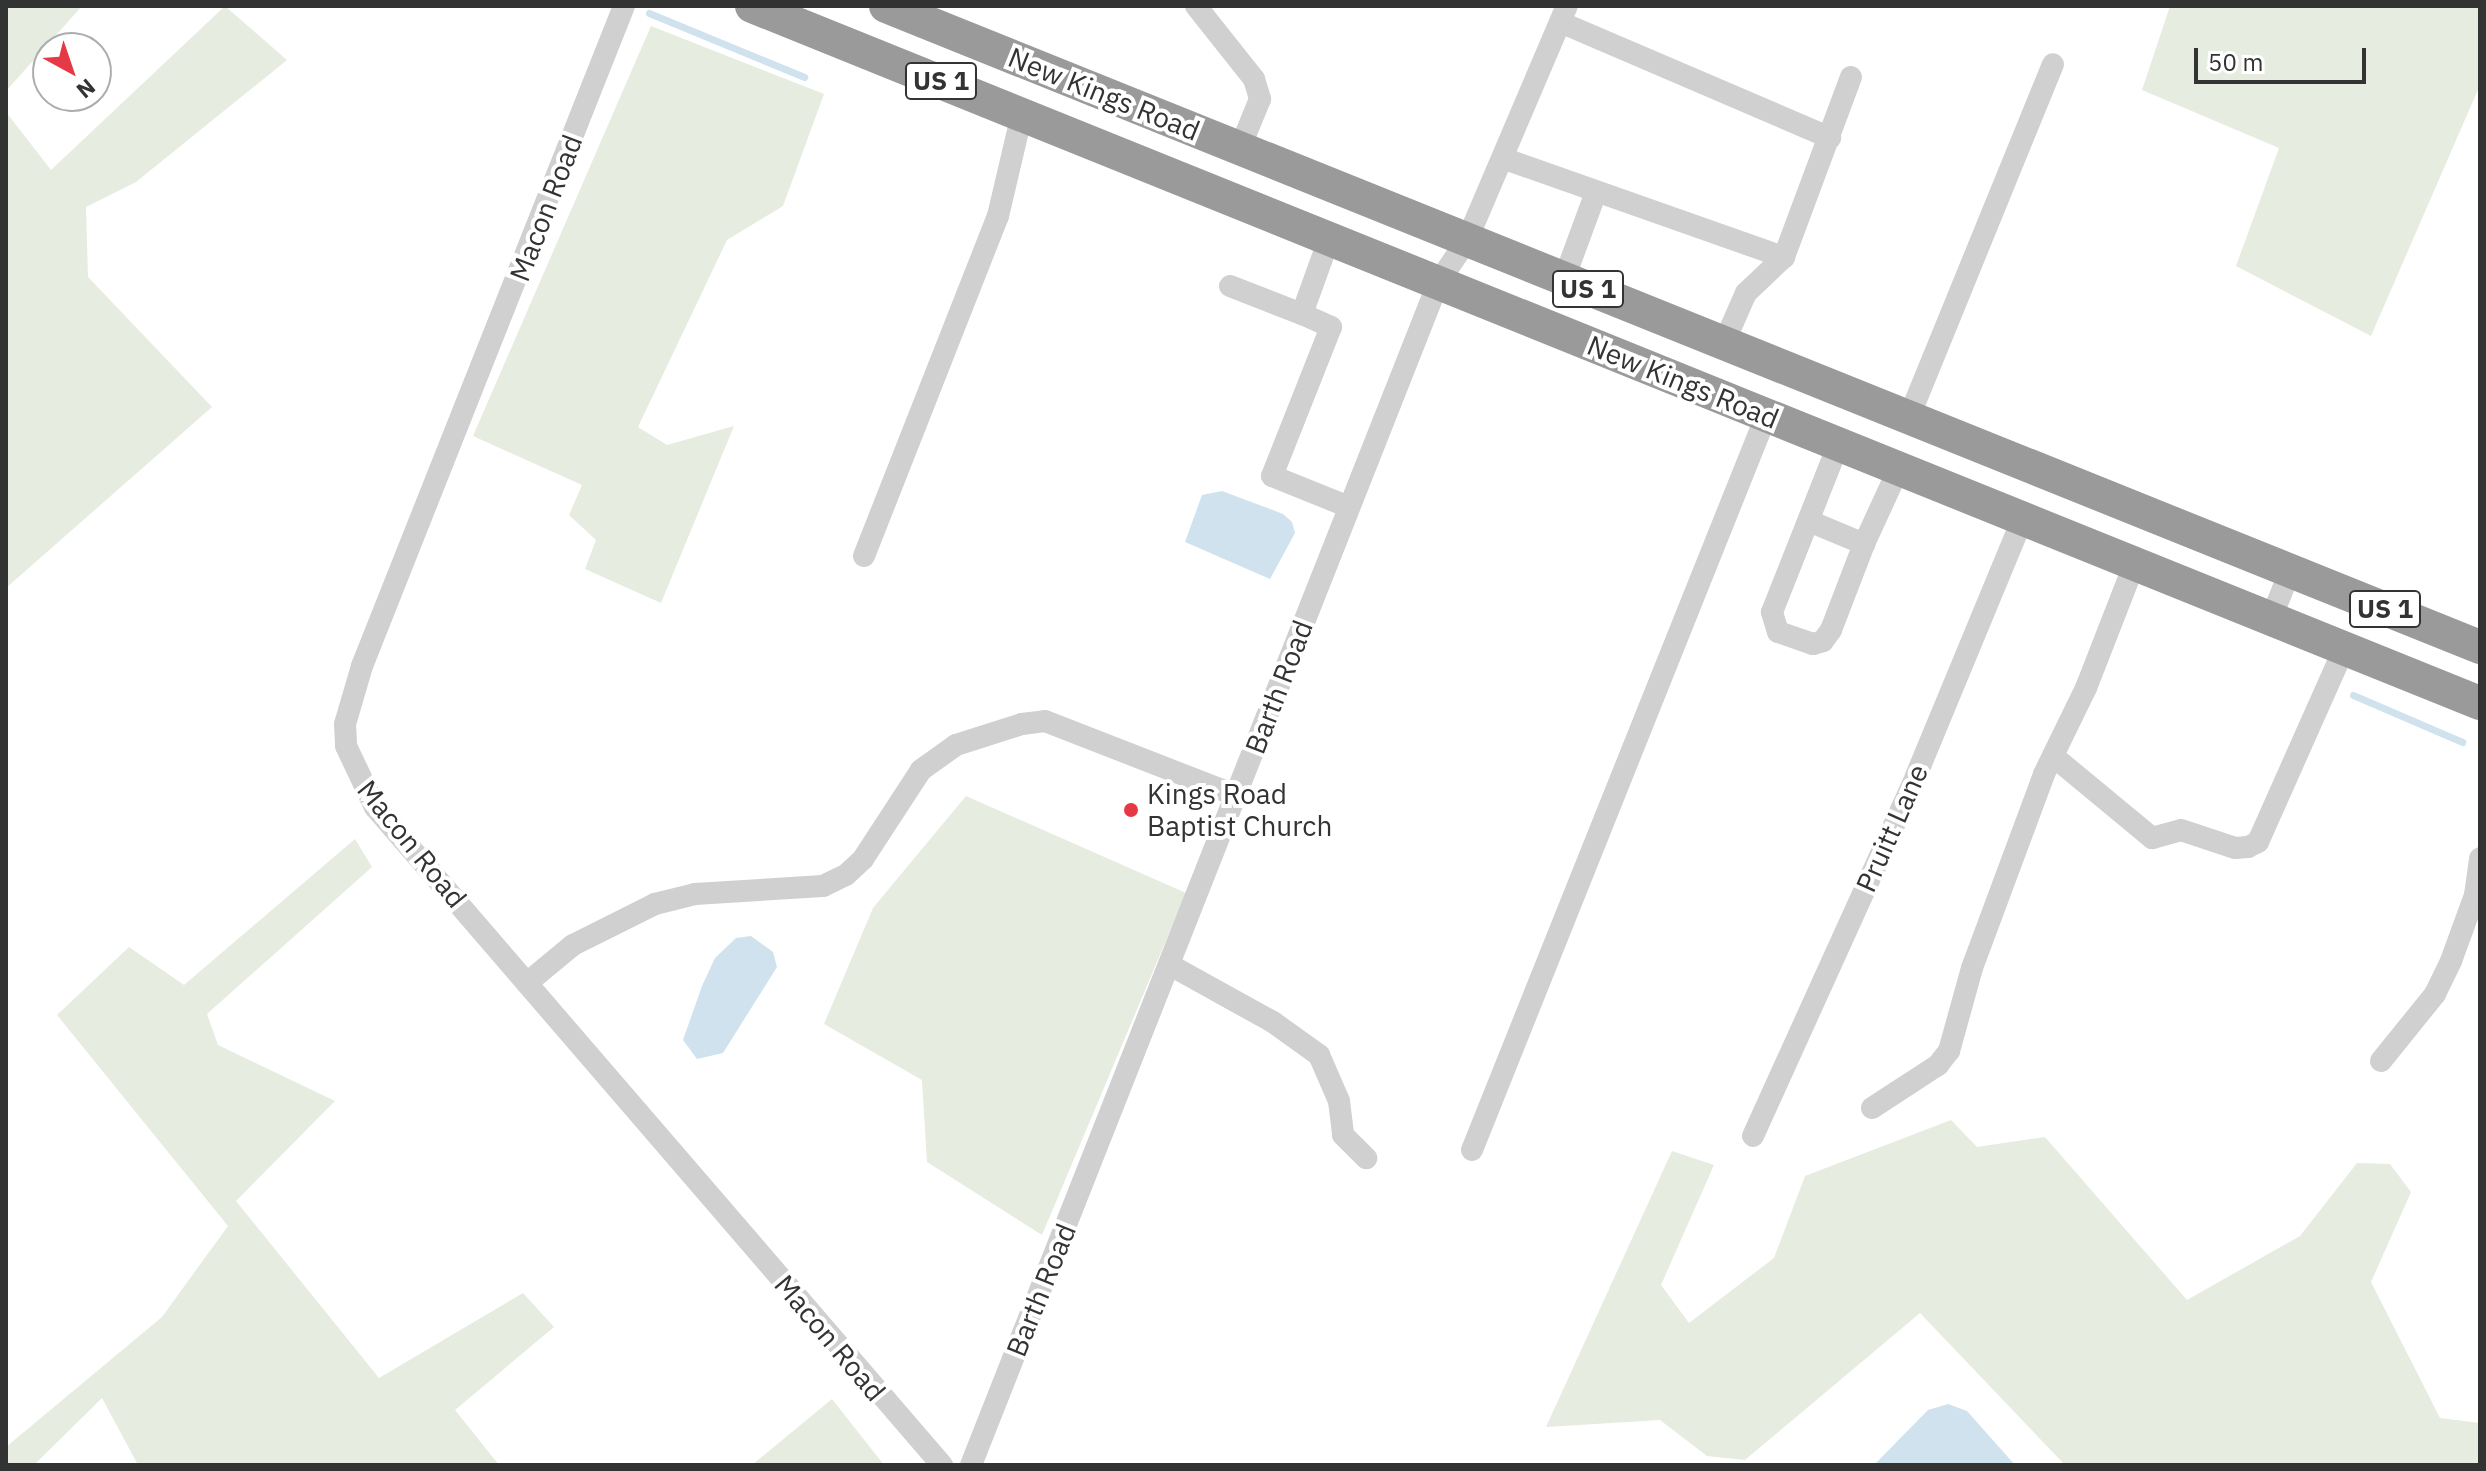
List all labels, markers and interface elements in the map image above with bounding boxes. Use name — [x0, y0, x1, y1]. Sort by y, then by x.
north arrow — [32, 32, 112, 112]
scale bar — [2198, 32, 2370, 82]
street label: New Kings Road — [1004, 40, 1204, 148]
text: 50 m — [2208, 46, 2263, 78]
road number: US 1 — [903, 59, 979, 103]
text: N — [71, 73, 102, 105]
street label: Macon Road — [503, 130, 589, 286]
road number: US 1 — [1550, 267, 1626, 311]
street label: New Kings Road — [1583, 328, 1783, 436]
road number: US 1 — [2347, 587, 2423, 631]
street label: Barth Road — [1238, 615, 1320, 759]
street label: Pruitt Lane — [1849, 759, 1935, 897]
street label: Macon Road — [350, 774, 474, 914]
place label: Kings Road Baptist Church — [1147, 777, 1332, 843]
marker: Kings Road Baptist Church — [1122, 801, 1140, 819]
street label: Barth Road — [999, 1219, 1083, 1361]
street label: Macon Road — [768, 1268, 892, 1408]

